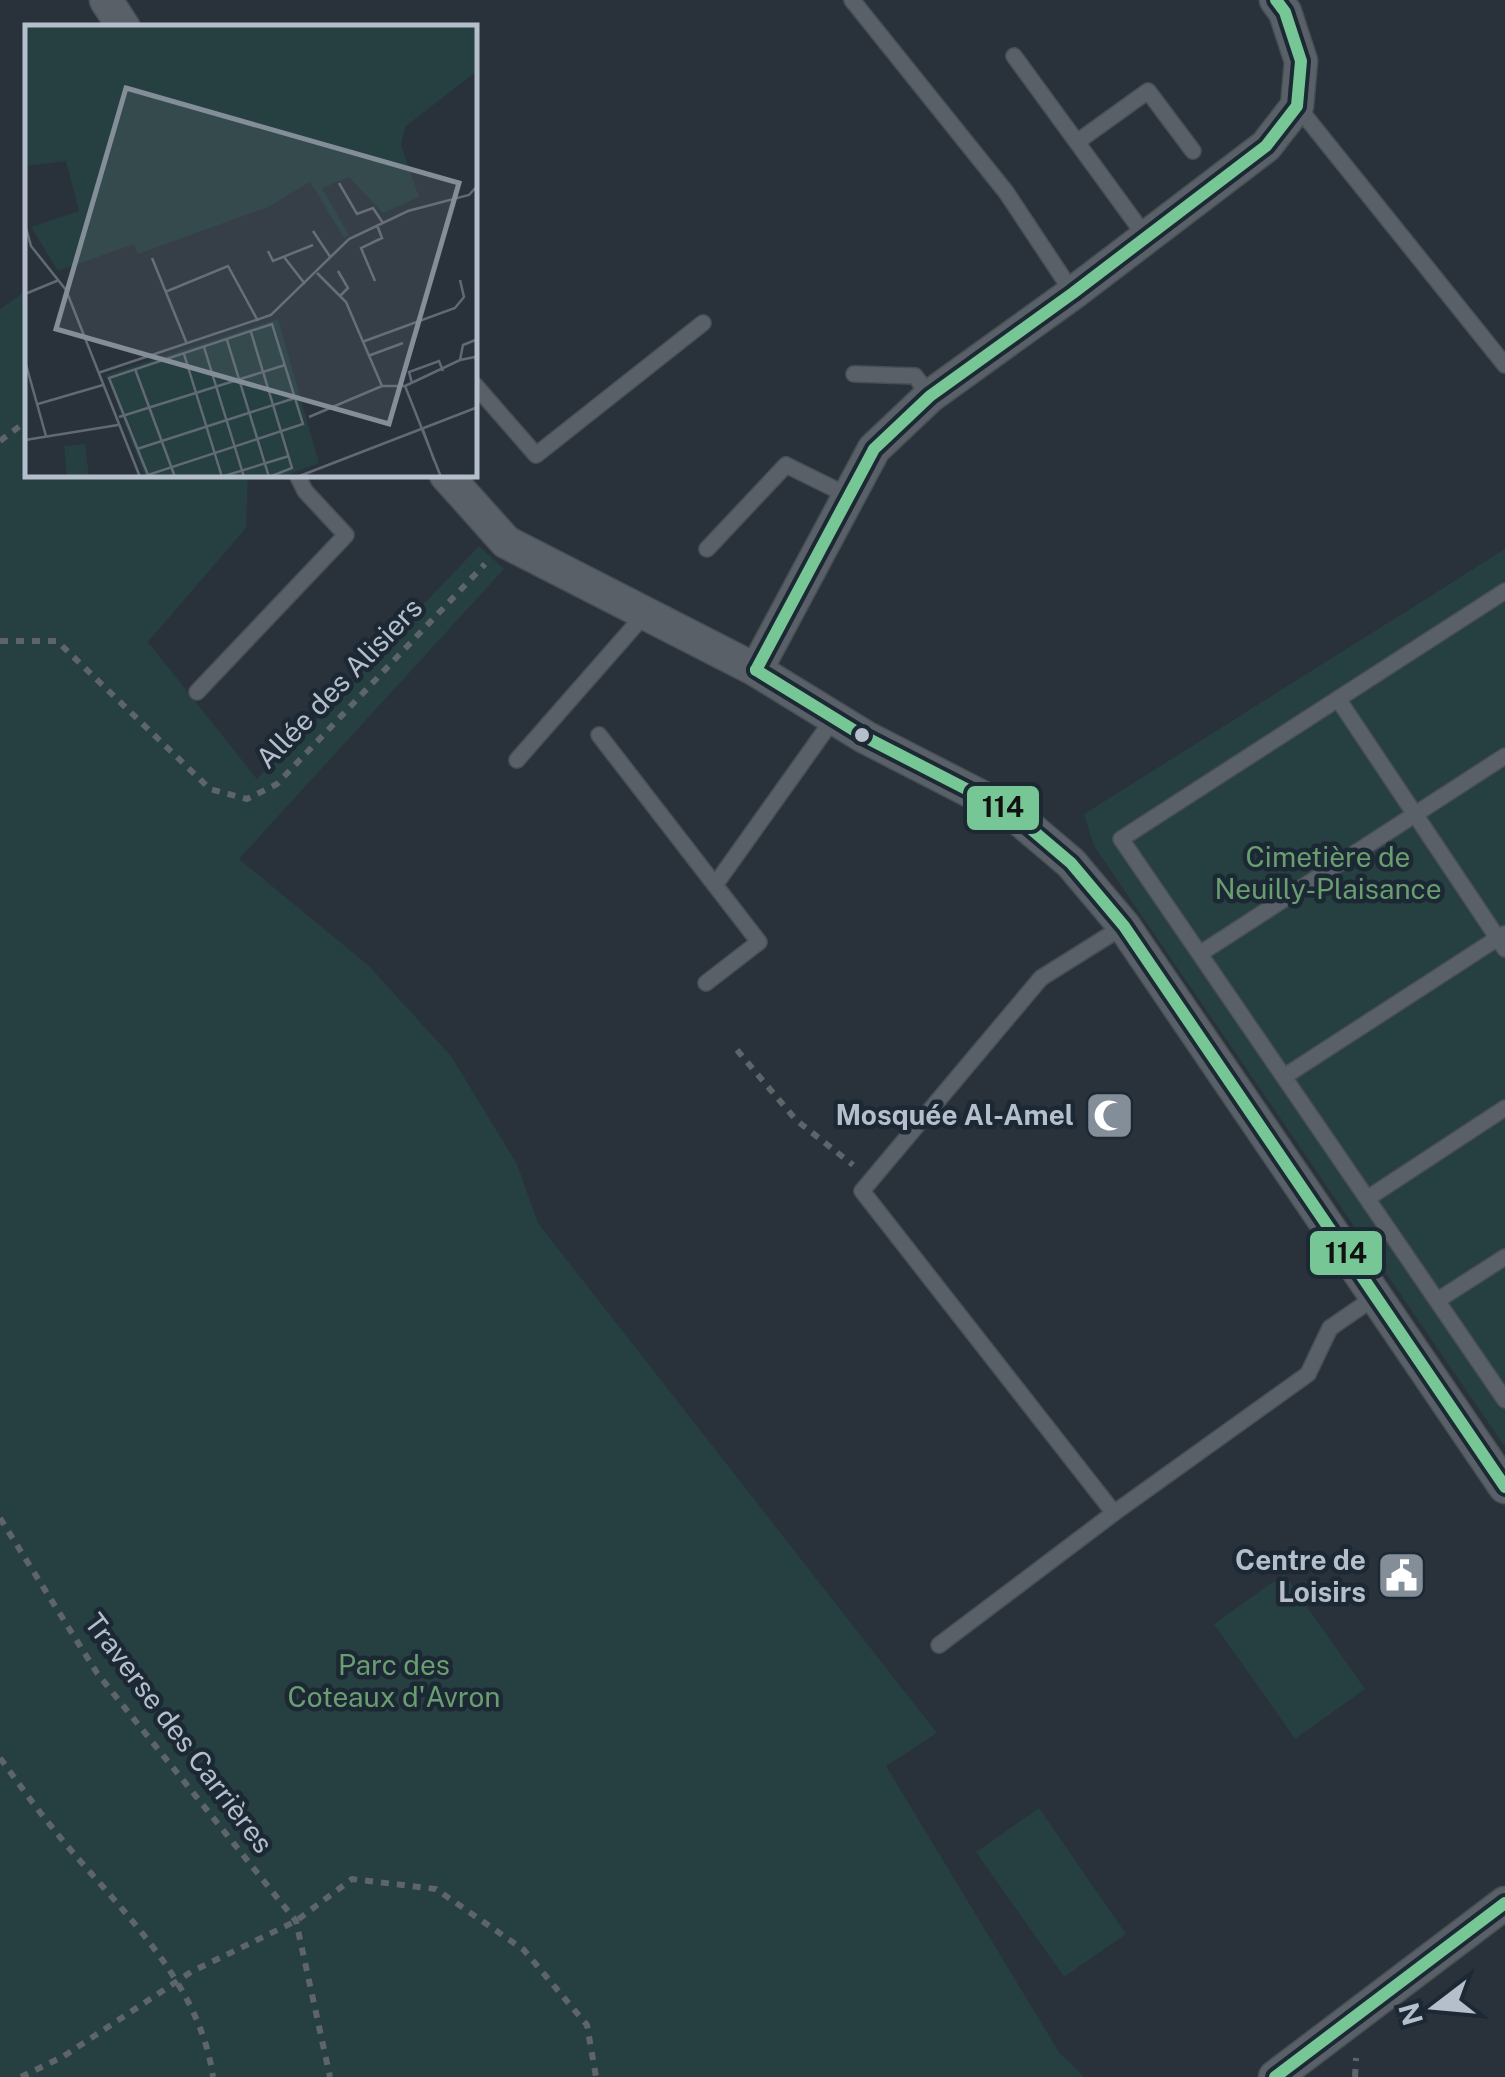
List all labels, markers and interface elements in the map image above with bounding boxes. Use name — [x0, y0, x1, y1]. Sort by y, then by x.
inset map — [25, 25, 478, 478]
street label: Allée des Alisiers — [249, 591, 428, 775]
unlabelled marker — [852, 725, 872, 745]
line badge: 114 — [965, 784, 1041, 832]
text: 114 — [982, 790, 1024, 823]
park label: Cimetière de Neuilly-Plaisance — [1214, 840, 1442, 905]
mosque icon: Mosquée Al-Amel — [1083, 1089, 1135, 1141]
place label: Mosquée Al-Amel — [836, 1098, 1074, 1131]
line badge: 114 — [1308, 1229, 1384, 1277]
text: 114 — [1325, 1236, 1367, 1269]
place label: Centre de Loisirs — [1235, 1543, 1366, 1608]
public building icon: Centre de Loisirs — [1375, 1550, 1427, 1602]
street label: Traverse des Carrières — [79, 1606, 280, 1859]
park label: Parc des Coteaux d'Avron — [287, 1648, 501, 1713]
north arrow — [1385, 1957, 1485, 2057]
text: N — [1392, 1999, 1429, 2029]

